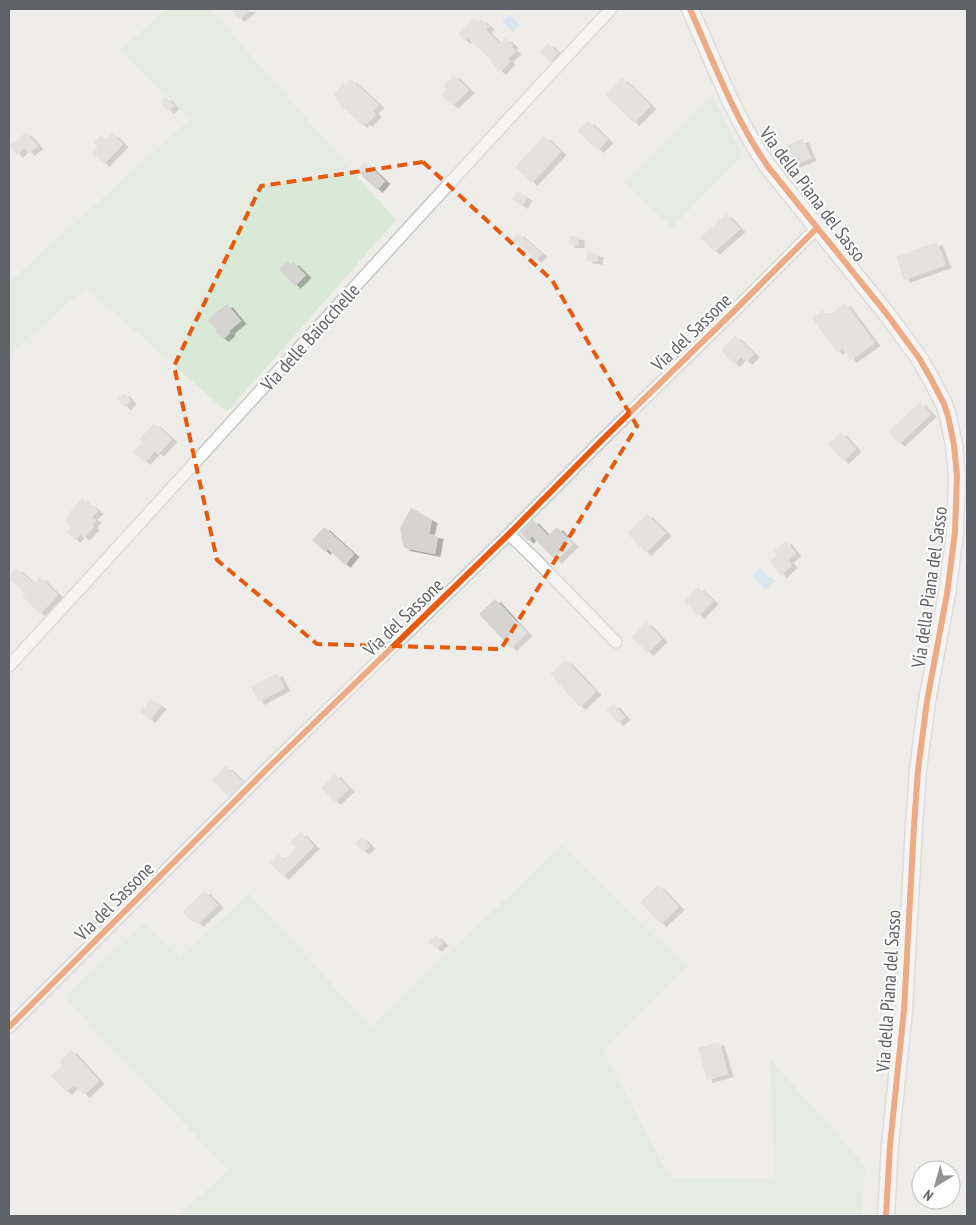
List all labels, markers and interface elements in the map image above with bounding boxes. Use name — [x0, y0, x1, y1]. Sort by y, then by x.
street label: Via della Piana del Sasso — [754, 121, 872, 266]
street label: Via delle Baiocchelle — [255, 278, 365, 396]
street label: Via del Sassone — [645, 288, 736, 377]
street label: Via della Piana del Sasso — [906, 505, 952, 670]
street label: Via del Sassone — [357, 573, 448, 662]
street label: Via del Sassone — [69, 856, 159, 946]
street label: Via della Piana del Sasso — [870, 909, 906, 1074]
north arrow — [911, 1160, 961, 1210]
text: N — [920, 1186, 937, 1205]

